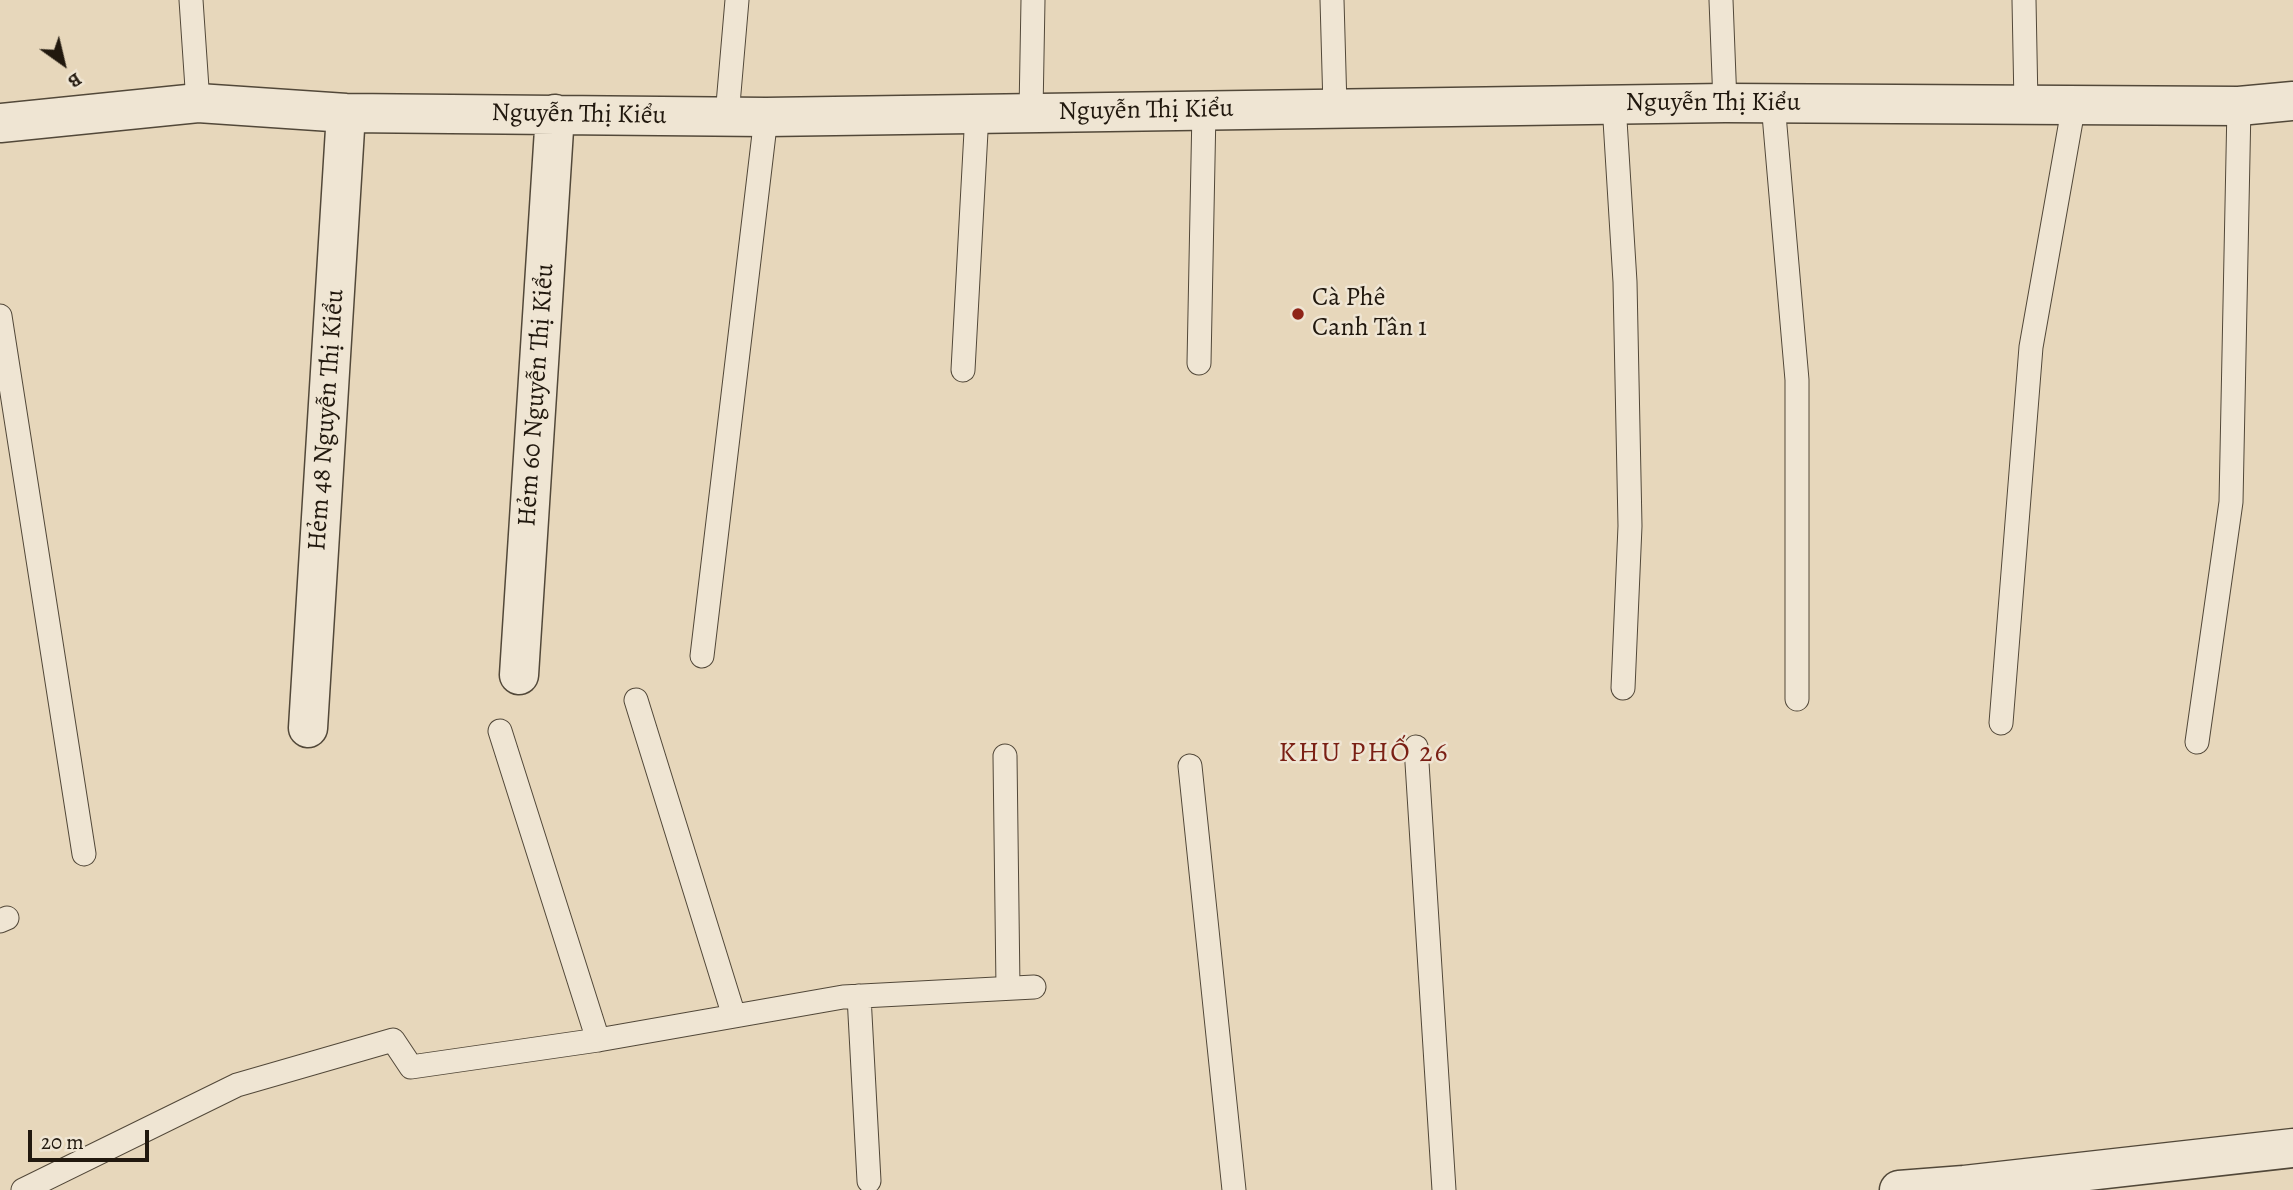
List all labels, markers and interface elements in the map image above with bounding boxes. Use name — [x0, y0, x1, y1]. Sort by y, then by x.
north arrow — [28, 28, 98, 98]
text: B — [63, 66, 87, 95]
street label: Nguyễn Thị Kiểu — [1625, 88, 1801, 120]
street label: Nguyễn Thị Kiểu — [1058, 94, 1234, 128]
street label: Nguyễn Thị Kiểu — [491, 98, 667, 132]
street label: Hẻm 60 Nguyễn Thị Kiểu — [512, 262, 562, 528]
place label: Cà Phê Canh Tân 1 — [1312, 283, 1427, 344]
street label: Hẻm 48 Nguyễn Thị Kiểu — [302, 288, 352, 552]
marker: Cà Phê Canh Tân 1 — [1290, 306, 1306, 322]
district label: KHU PHỐ 26 — [1280, 737, 1448, 771]
scale bar — [32, 1116, 152, 1160]
text: 20 m — [41, 1128, 84, 1156]

